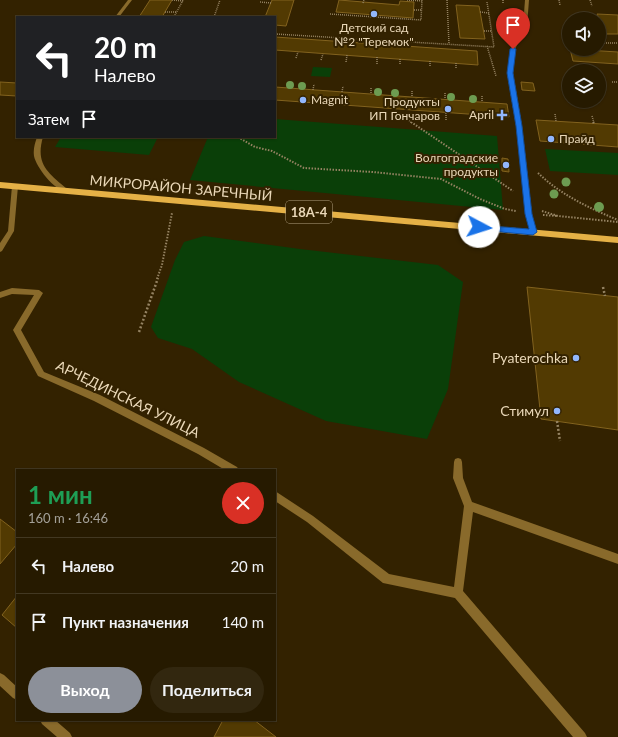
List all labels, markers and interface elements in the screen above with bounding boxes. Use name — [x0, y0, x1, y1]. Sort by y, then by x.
pin — [496, 8, 530, 49]
marker: Детский сад №2 "Теремок" — [369, 9, 379, 19]
map controls — [562, 12, 606, 108]
button: sound — [562, 12, 606, 56]
icon: arrive — [502, 14, 524, 36]
place label: Детский сад №2 "Теремок" — [334, 20, 414, 49]
text: 20 m — [94, 30, 157, 64]
icon: left — [28, 32, 80, 84]
text: Налево — [94, 64, 156, 86]
button: layers — [562, 64, 606, 108]
place label: Magnit — [311, 92, 349, 107]
place label: Продукты ИП Гончаров — [369, 94, 440, 123]
marker: Magnit — [298, 95, 308, 105]
marker: Продукты ИП Гончаров — [443, 104, 453, 114]
place label: April — [469, 107, 494, 122]
icon: arrive — [78, 108, 100, 130]
text: Затем — [28, 110, 70, 128]
marker: April — [497, 110, 507, 120]
place label: Прайд — [559, 131, 595, 146]
marker: Прайд — [546, 134, 556, 144]
place label: Волгоградские продукты — [415, 150, 498, 179]
marker: Волгоградские продукты — [501, 160, 511, 170]
street label: МИКРОРАЙОН ЗАРЕЧНЫЙ — [89, 171, 273, 204]
road number: 18А-4 — [286, 201, 332, 223]
position arrow — [458, 206, 500, 248]
place label: Pyaterochka — [492, 349, 568, 366]
marker: Pyaterochka — [571, 353, 581, 363]
street label: АРЧЕДИНСКАЯ УЛИЦА — [54, 356, 203, 441]
place label: Стимул — [500, 402, 549, 419]
marker: Стимул — [552, 406, 562, 416]
text: 1 мин — [28, 480, 93, 509]
button: close — [222, 482, 264, 524]
text: 160 m · 16:46 — [28, 510, 108, 526]
icon: left — [28, 555, 50, 577]
text: Налево — [62, 557, 114, 575]
text: 20 m — [230, 557, 264, 575]
icon: arrive — [28, 611, 50, 633]
text: Пункт назначения — [62, 613, 189, 631]
text: 140 m — [222, 613, 264, 631]
button: Выход — [28, 667, 142, 713]
button: Поделиться — [150, 667, 264, 713]

